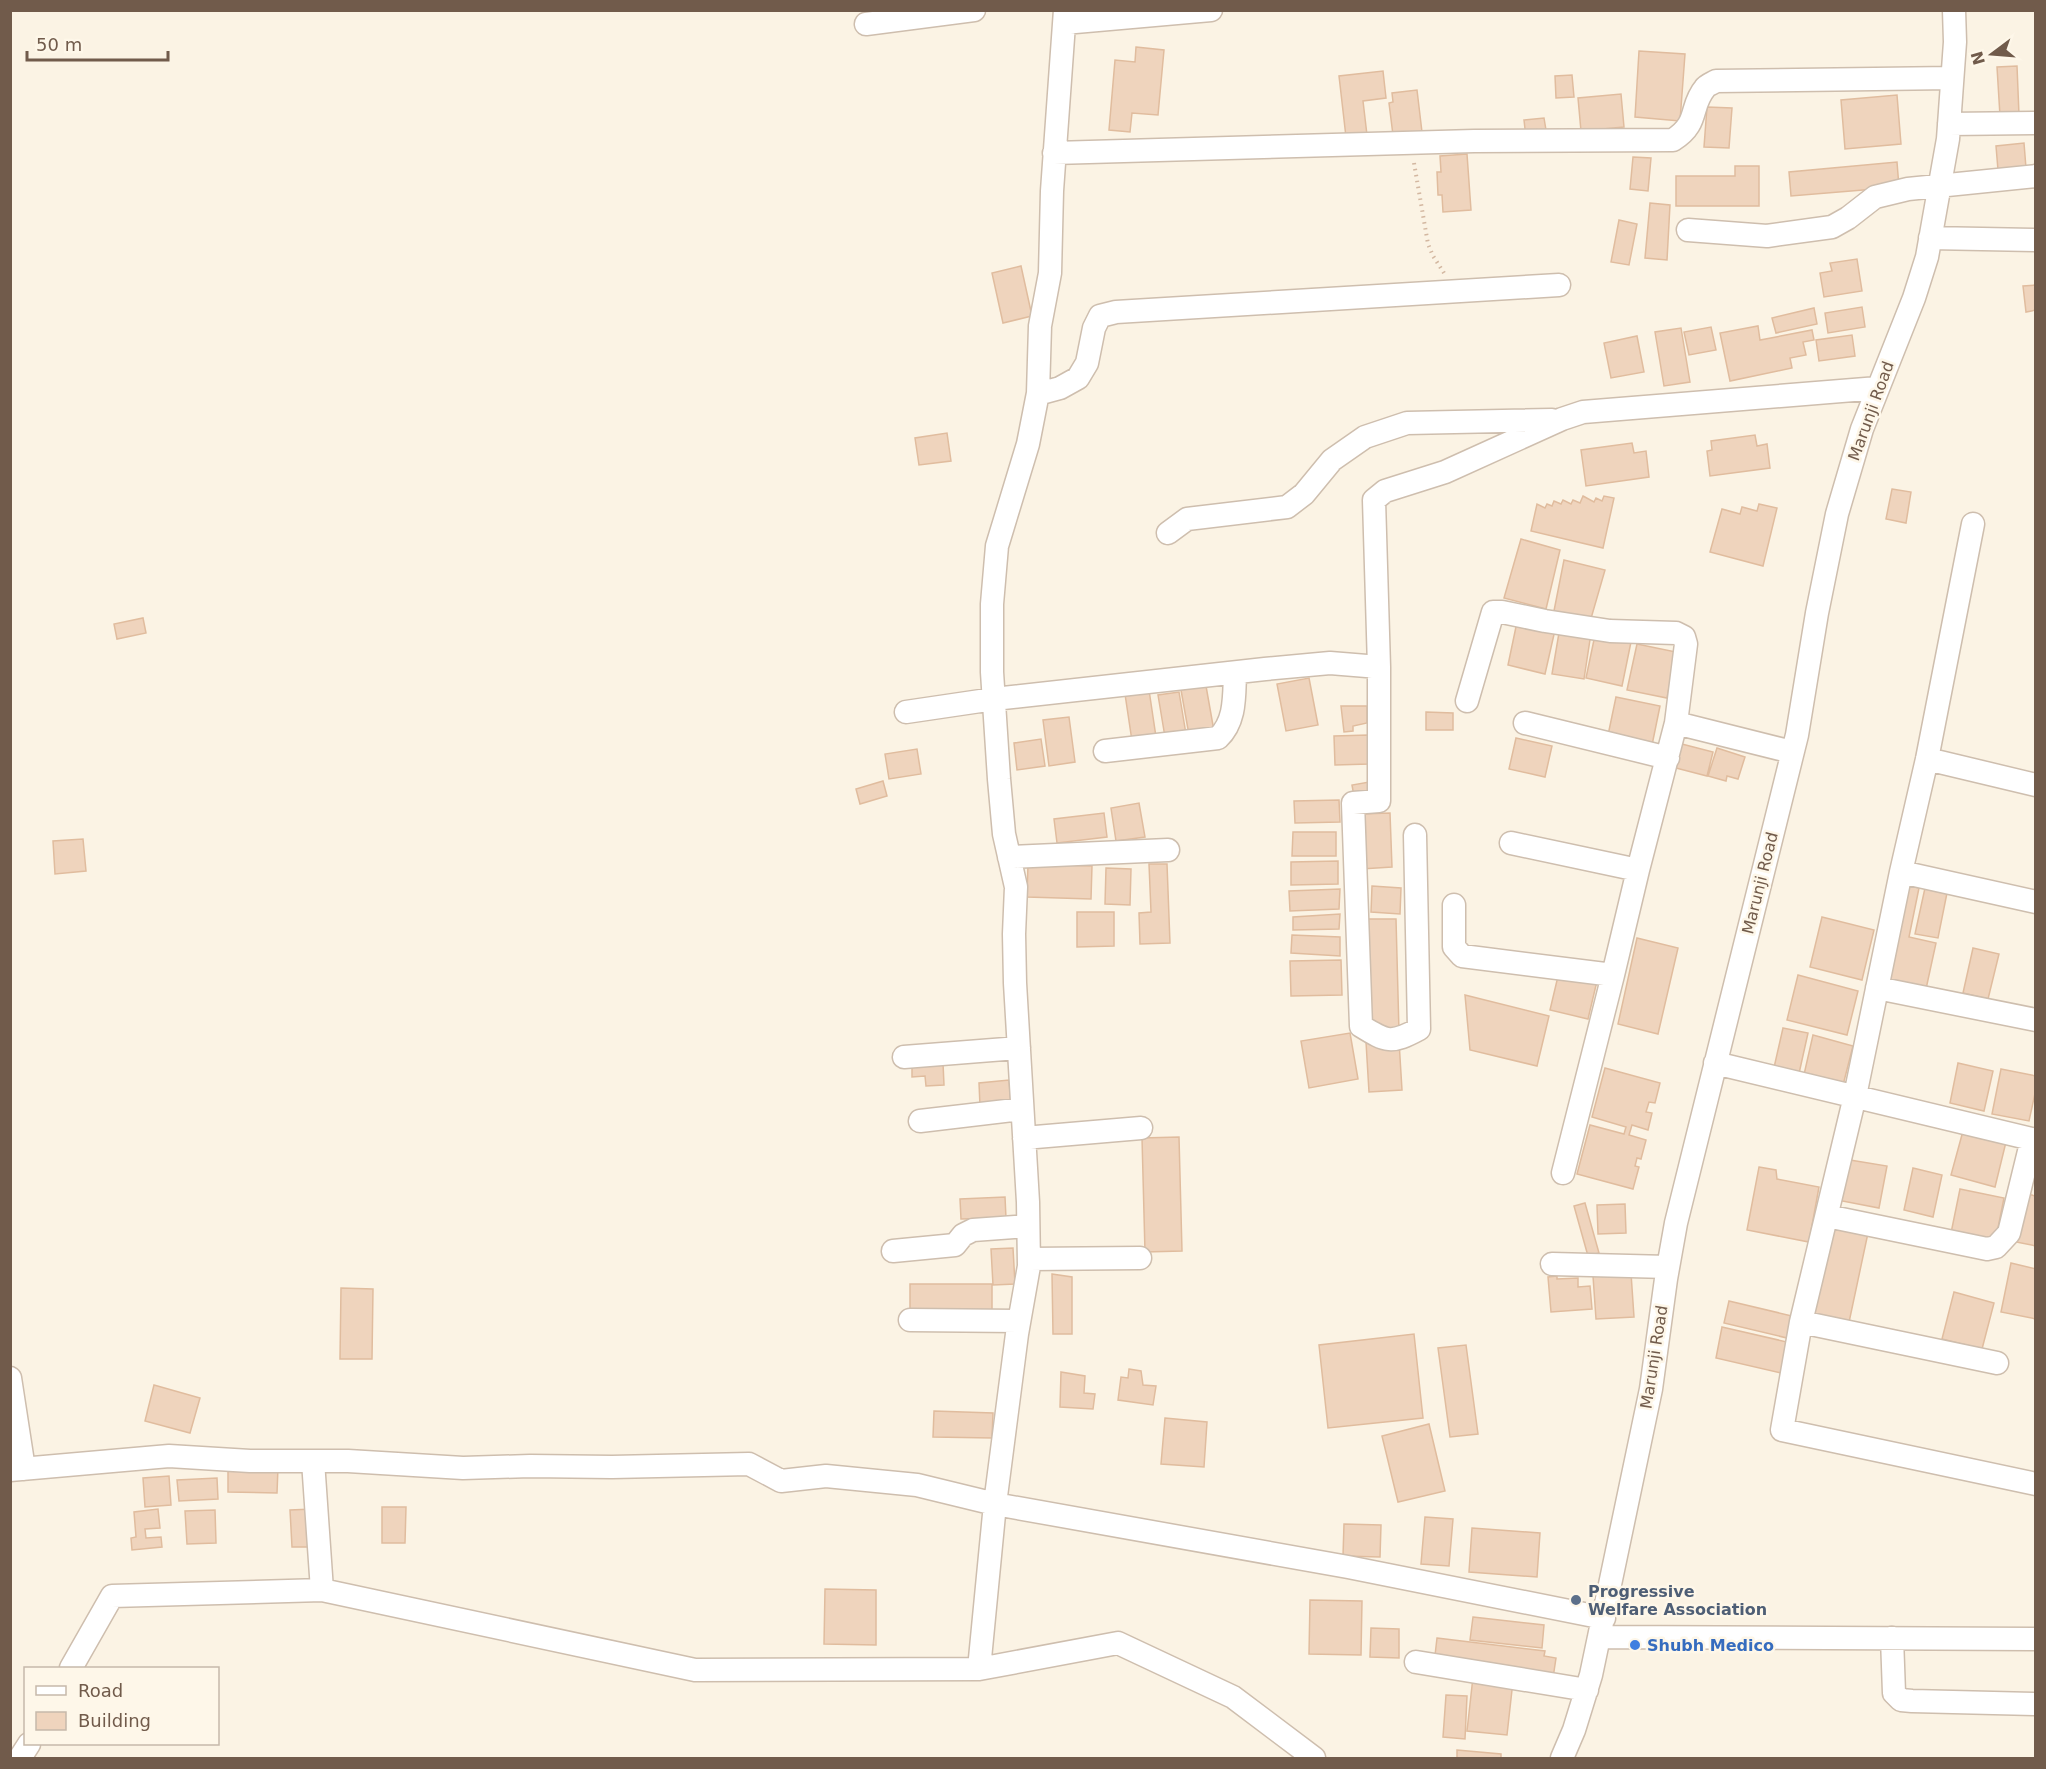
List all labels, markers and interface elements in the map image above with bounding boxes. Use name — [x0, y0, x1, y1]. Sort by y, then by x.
scale bar — [27, 24, 168, 62]
north arrow — [1962, 24, 2022, 84]
text: 50 m — [36, 34, 82, 55]
text: N — [1967, 49, 1989, 67]
street label: Marunji Road — [1844, 359, 1898, 463]
street label: Marunji Road — [1738, 830, 1782, 936]
street label: Marunji Road — [1636, 1304, 1672, 1410]
place label: Progressive Welfare Association — [1588, 1582, 1767, 1619]
marker: Progressive Welfare Association — [1569, 1593, 1583, 1607]
place label: Shubh Medico — [1647, 1636, 1774, 1655]
marker: Shubh Medico — [1628, 1638, 1642, 1652]
legend — [24, 1667, 219, 1745]
text: Road — [78, 1680, 123, 1701]
text: Building — [78, 1710, 151, 1731]

